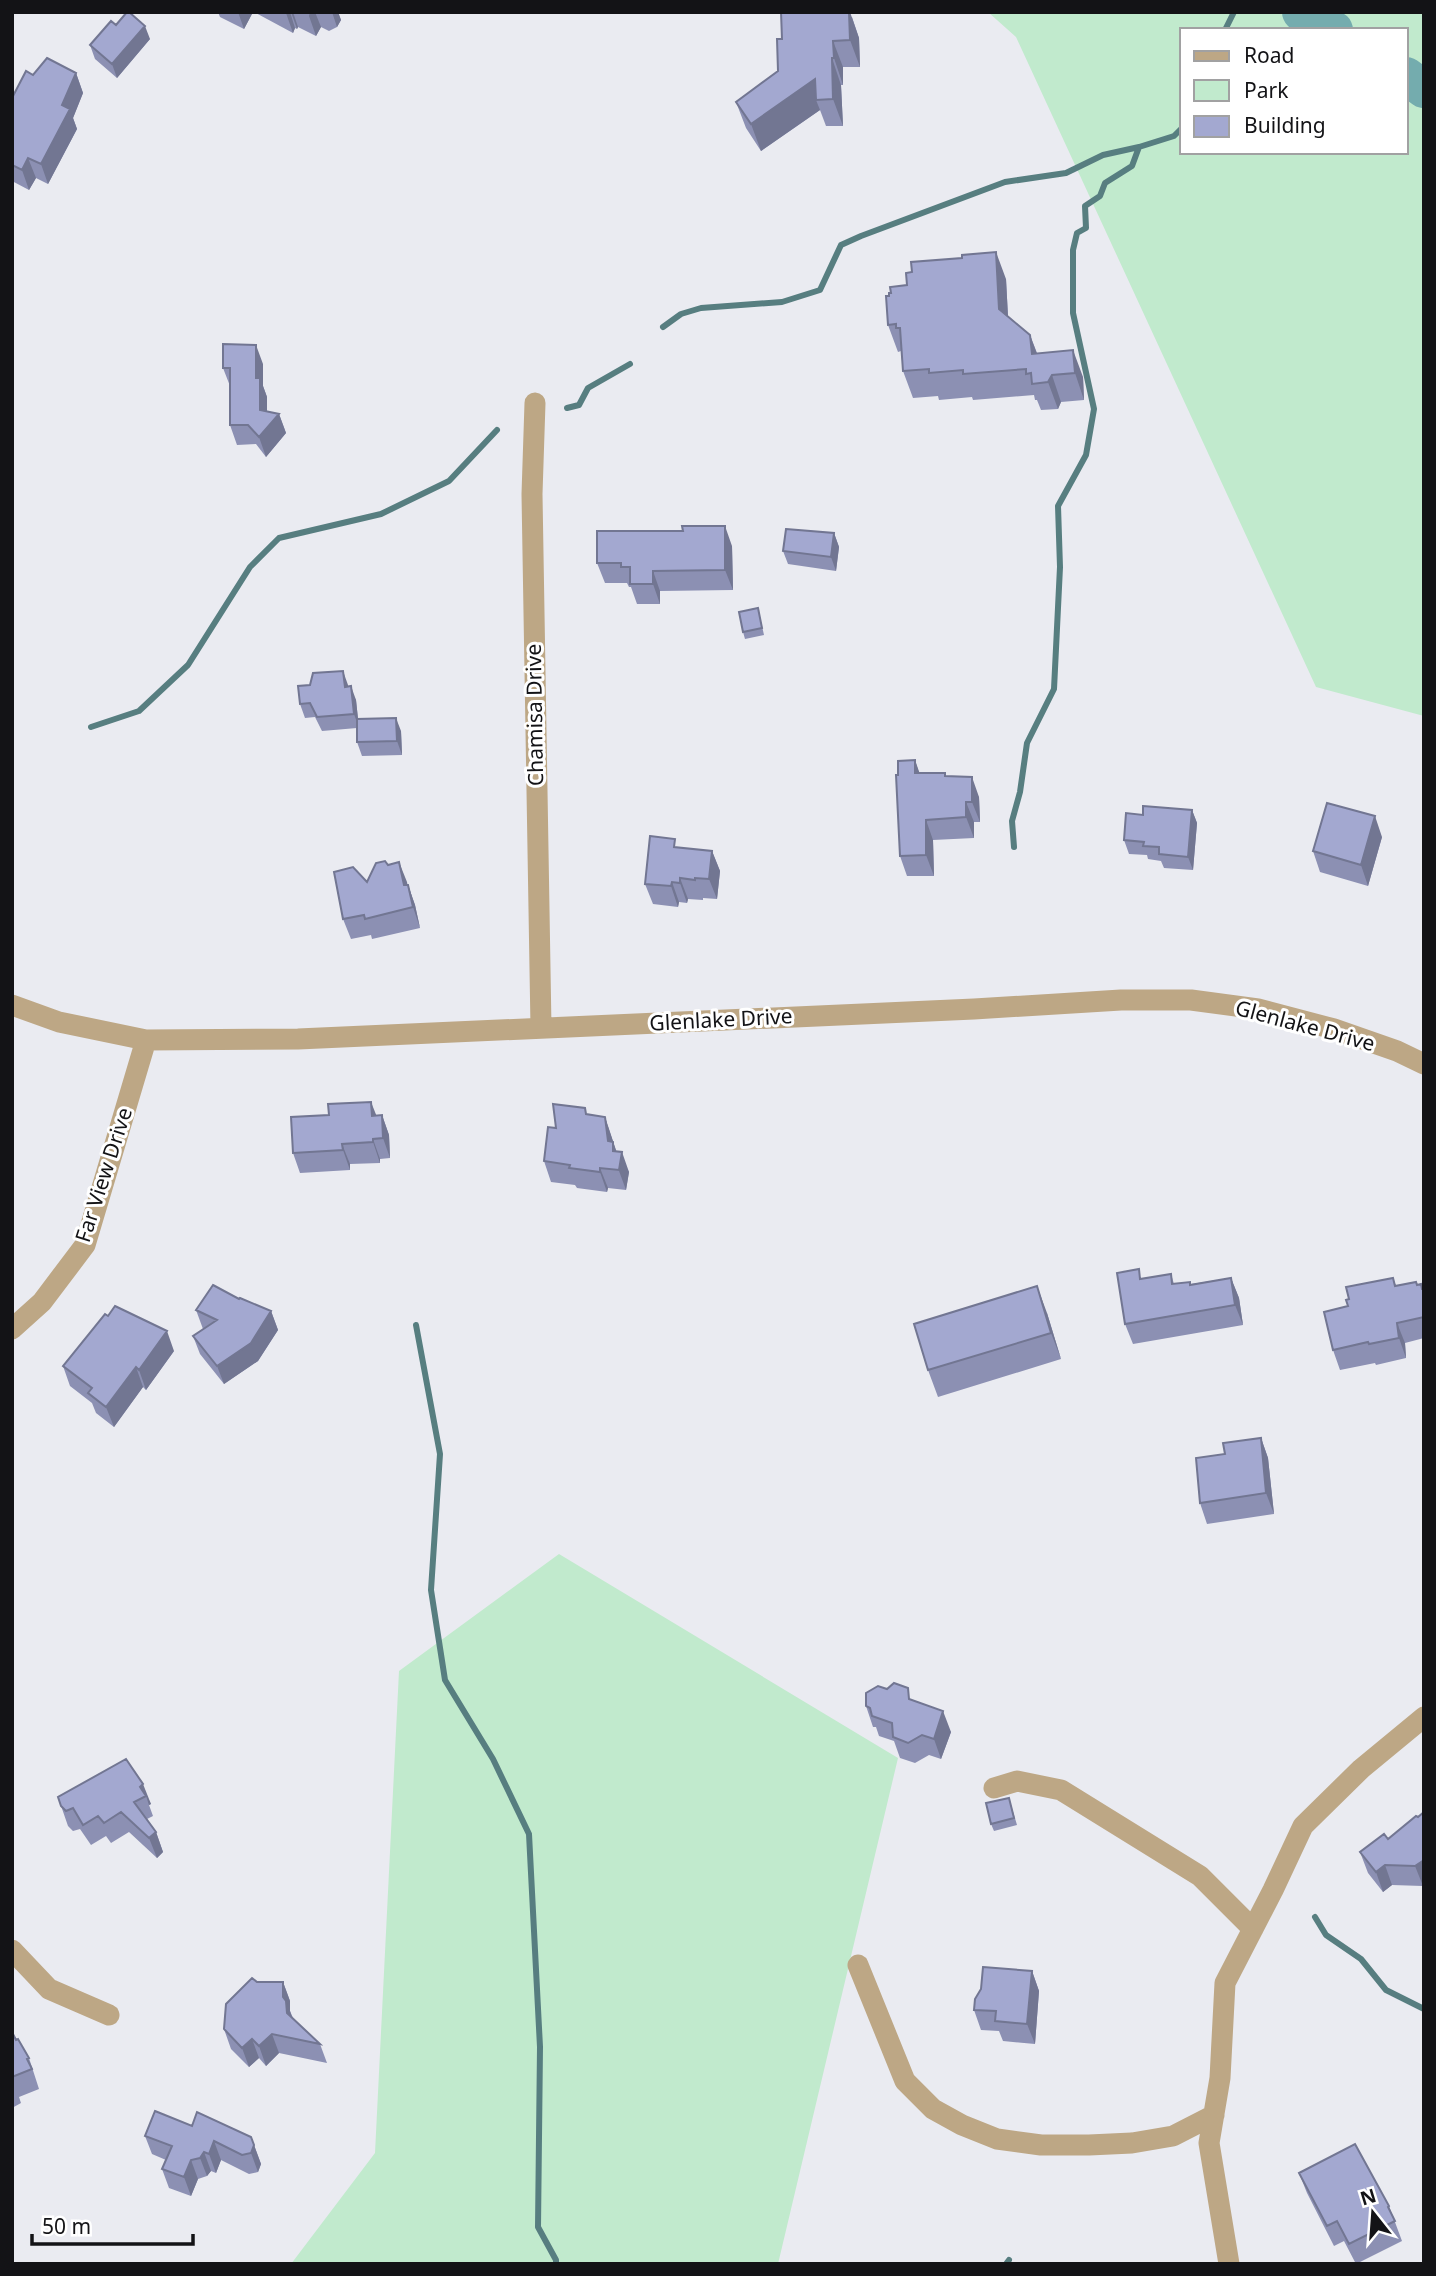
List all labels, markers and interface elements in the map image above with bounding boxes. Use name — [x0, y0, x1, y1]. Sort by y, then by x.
legend — [1180, 28, 1408, 154]
text: Road — [1244, 41, 1294, 69]
text: Park — [1244, 76, 1289, 104]
text: Building — [1244, 111, 1326, 139]
street label: Chamisa Drive — [519, 644, 549, 786]
street label: Glenlake Drive — [1232, 993, 1378, 1057]
street label: Glenlake Drive — [649, 1001, 793, 1037]
street label: Far View Drive — [68, 1104, 138, 1246]
north arrow — [1338, 2178, 1408, 2248]
text: N — [1357, 2182, 1379, 2211]
scale bar — [32, 2202, 192, 2246]
text: 50 m — [42, 2212, 91, 2240]

